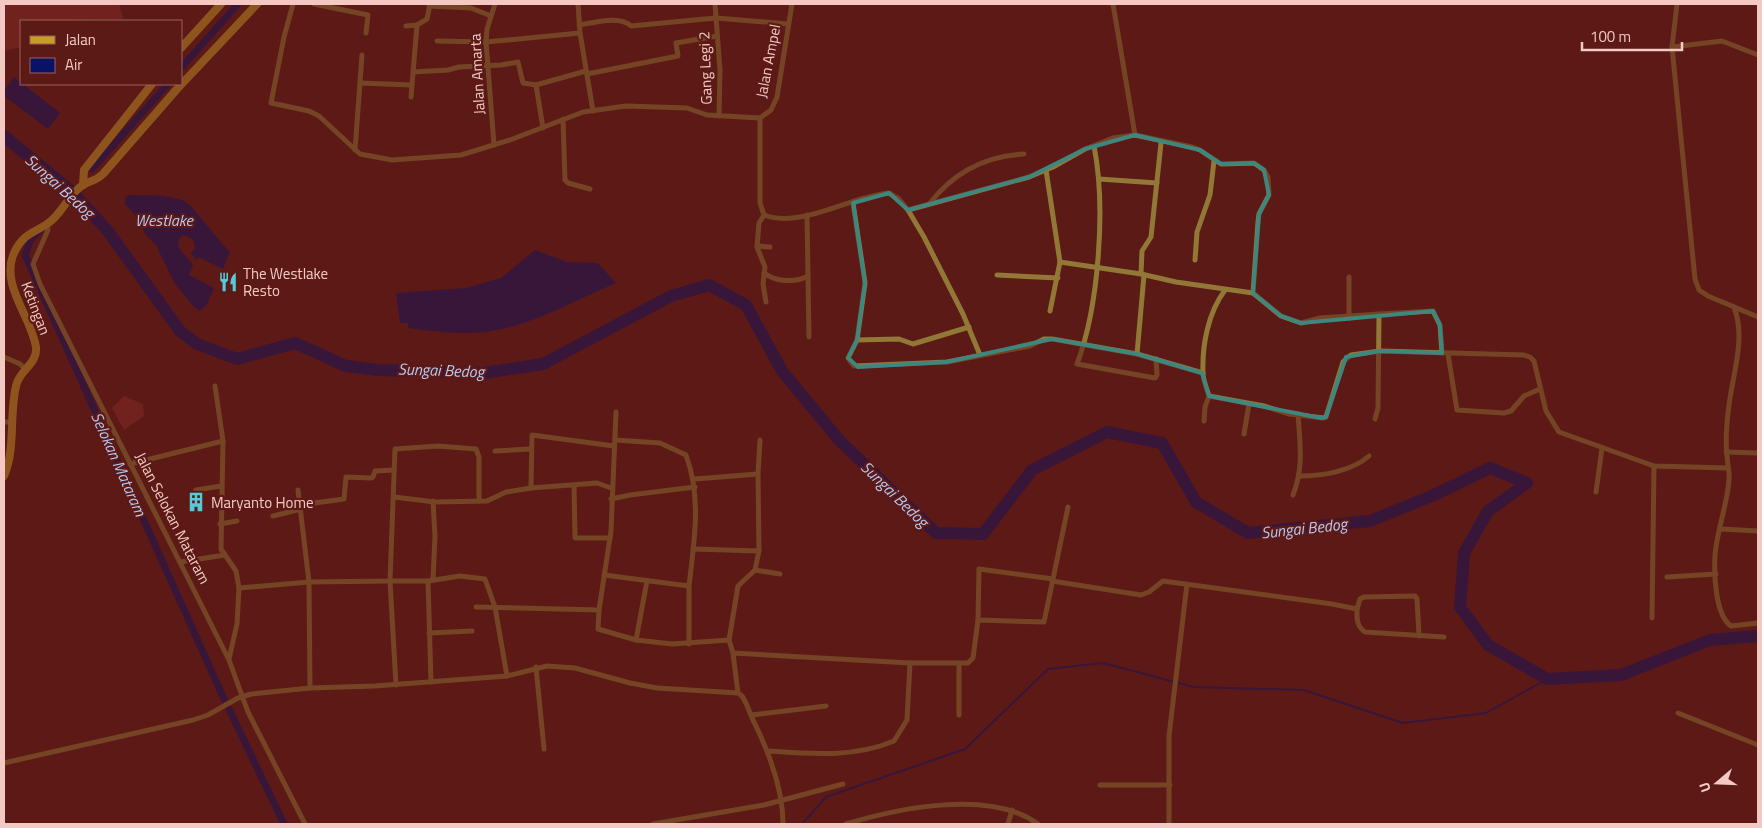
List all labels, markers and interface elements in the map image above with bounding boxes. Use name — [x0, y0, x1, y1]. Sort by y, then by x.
legend — [20, 20, 182, 85]
scale bar — [1582, 20, 1682, 52]
street label: Jalan Ampel — [750, 22, 786, 100]
text: 100 m — [1590, 25, 1631, 48]
text: Jalan — [65, 28, 96, 51]
street label: Gang Legi 2 — [692, 31, 718, 105]
street label: Jalan Amarta — [463, 32, 491, 115]
text: Air — [65, 53, 82, 76]
water label: Sungai Bedog — [20, 148, 102, 225]
water label: Westlake — [135, 208, 195, 232]
place label: The Westlake Resto — [243, 262, 328, 302]
restaurant icon: The Westlake Resto — [217, 271, 239, 293]
street label: Ketingan — [15, 278, 57, 338]
water label: Sungai Bedog — [397, 357, 487, 384]
water label: Selokan Mataram — [85, 408, 153, 521]
street label: Jalan Selokan Mataram — [130, 448, 216, 588]
water label: Sungai Bedog — [856, 455, 936, 534]
building icon: Maryanto Home — [185, 491, 207, 513]
place label: Maryanto Home — [211, 491, 314, 514]
water label: Sungai Bedog — [1260, 511, 1351, 544]
north arrow — [1692, 758, 1742, 808]
text: U — [1693, 780, 1716, 795]

